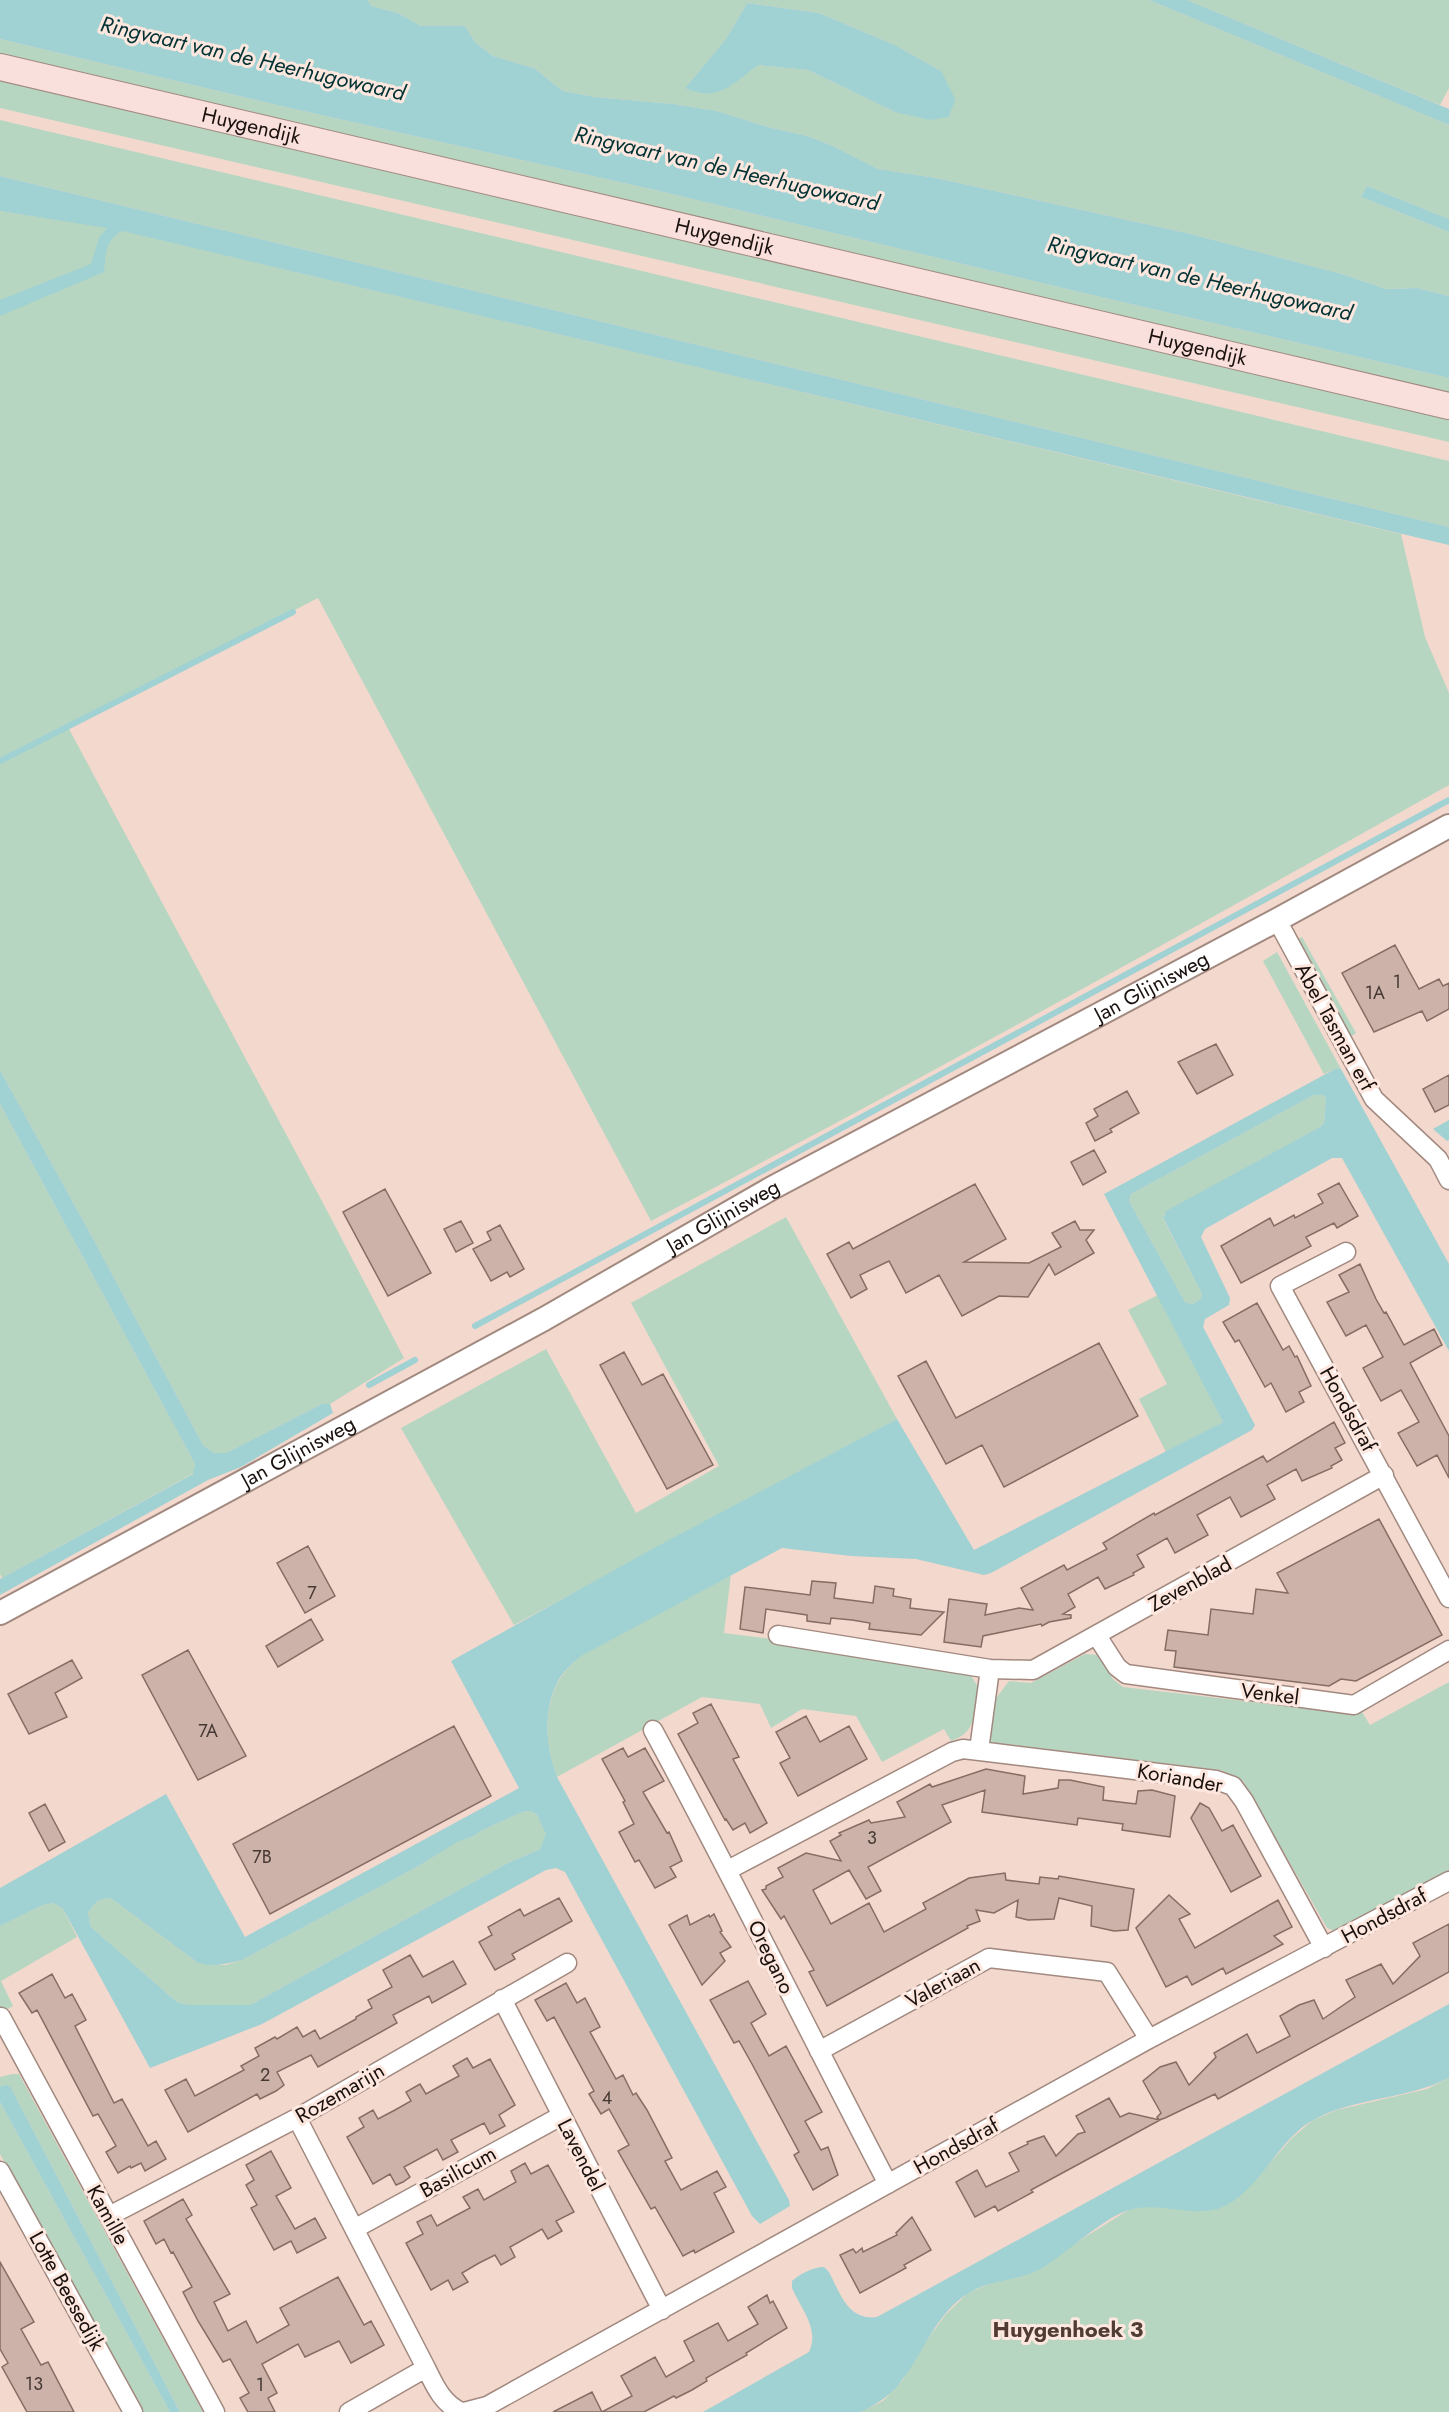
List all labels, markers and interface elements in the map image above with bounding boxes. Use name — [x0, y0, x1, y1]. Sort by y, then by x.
water label: Ringvaart van de Heerhugowaard — [98, 7, 410, 109]
street label: Huygendijk — [199, 100, 304, 152]
water label: Ringvaart van de Heerhugowaard — [572, 117, 884, 219]
street label: Huygendijk — [672, 210, 778, 263]
water label: Ringvaart van de Heerhugowaard — [1045, 227, 1357, 329]
street label: Huygendijk — [1145, 321, 1251, 373]
street label: Jan Glijnisweg — [1086, 944, 1214, 1031]
street label: Abel Tasman erf — [1287, 958, 1383, 1097]
house number: 1 — [1393, 969, 1401, 995]
house number: 1A — [1365, 980, 1385, 1006]
street label: Jan Glijnisweg — [658, 1172, 785, 1262]
street label: Hondsdraf — [1312, 1361, 1384, 1458]
street label: Jan Glijnisweg — [233, 1409, 361, 1496]
street label: Zevenblad — [1143, 1549, 1237, 1619]
house number: 7 — [307, 1580, 317, 1606]
street label: Venkel — [1239, 1676, 1301, 1712]
house number: 7A — [198, 1718, 218, 1744]
street label: Koriander — [1135, 1756, 1226, 1800]
house number: 3 — [867, 1825, 877, 1851]
house number: 7B — [252, 1844, 272, 1870]
street label: Hondsdraf — [1336, 1880, 1433, 1951]
street label: Oregano — [740, 1915, 802, 1999]
street label: Valeriaan — [900, 1950, 986, 2016]
street label: Rozemarijn — [290, 2055, 390, 2131]
house number: 2 — [260, 2062, 270, 2088]
house number: 4 — [602, 2085, 612, 2111]
street label: Hondsdraf — [908, 2110, 1005, 2182]
street label: Lavendel — [550, 2114, 612, 2196]
street label: Basilicum — [414, 2139, 502, 2205]
street label: Kamille — [79, 2180, 137, 2251]
street label: Lotte Beesedijk — [22, 2226, 113, 2357]
district label: Huygenhoek 3 — [993, 2313, 1143, 2345]
house number: 13 — [25, 2371, 43, 2397]
house number: 1 — [256, 2372, 264, 2398]

